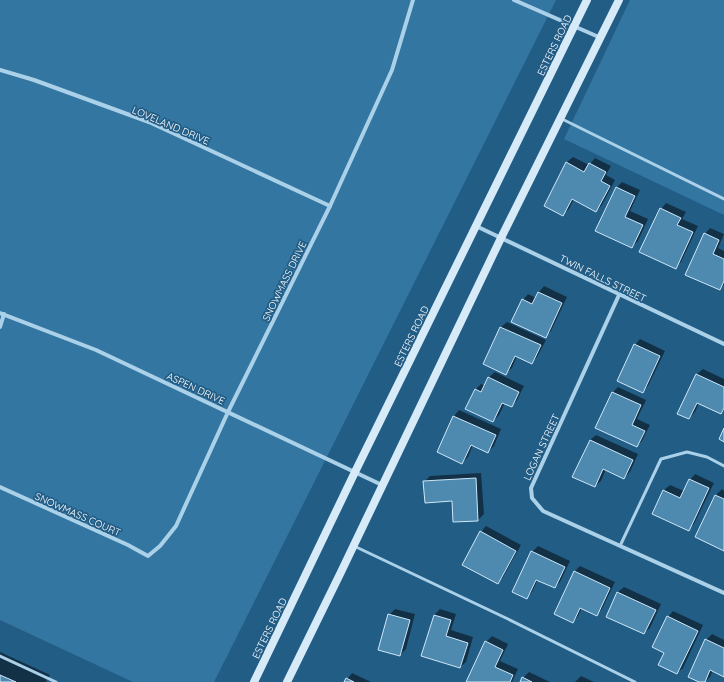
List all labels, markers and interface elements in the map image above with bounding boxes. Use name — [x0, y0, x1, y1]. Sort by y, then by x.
street label: ESTERS ROAD — [534, 13, 575, 78]
street label: LOVELAND DRIVE — [130, 103, 212, 148]
street label: SNOWMASS DRIVE — [259, 239, 310, 323]
street label: TWIN FALLS STREET — [557, 252, 648, 305]
street label: ESTERS ROAD — [391, 304, 432, 369]
street label: ASPEN DRIVE — [165, 369, 227, 408]
street label: LOGAN STREET — [520, 412, 563, 483]
street label: SNOWMASS COURT — [33, 490, 123, 539]
street label: ESTERS ROAD — [249, 596, 290, 661]

